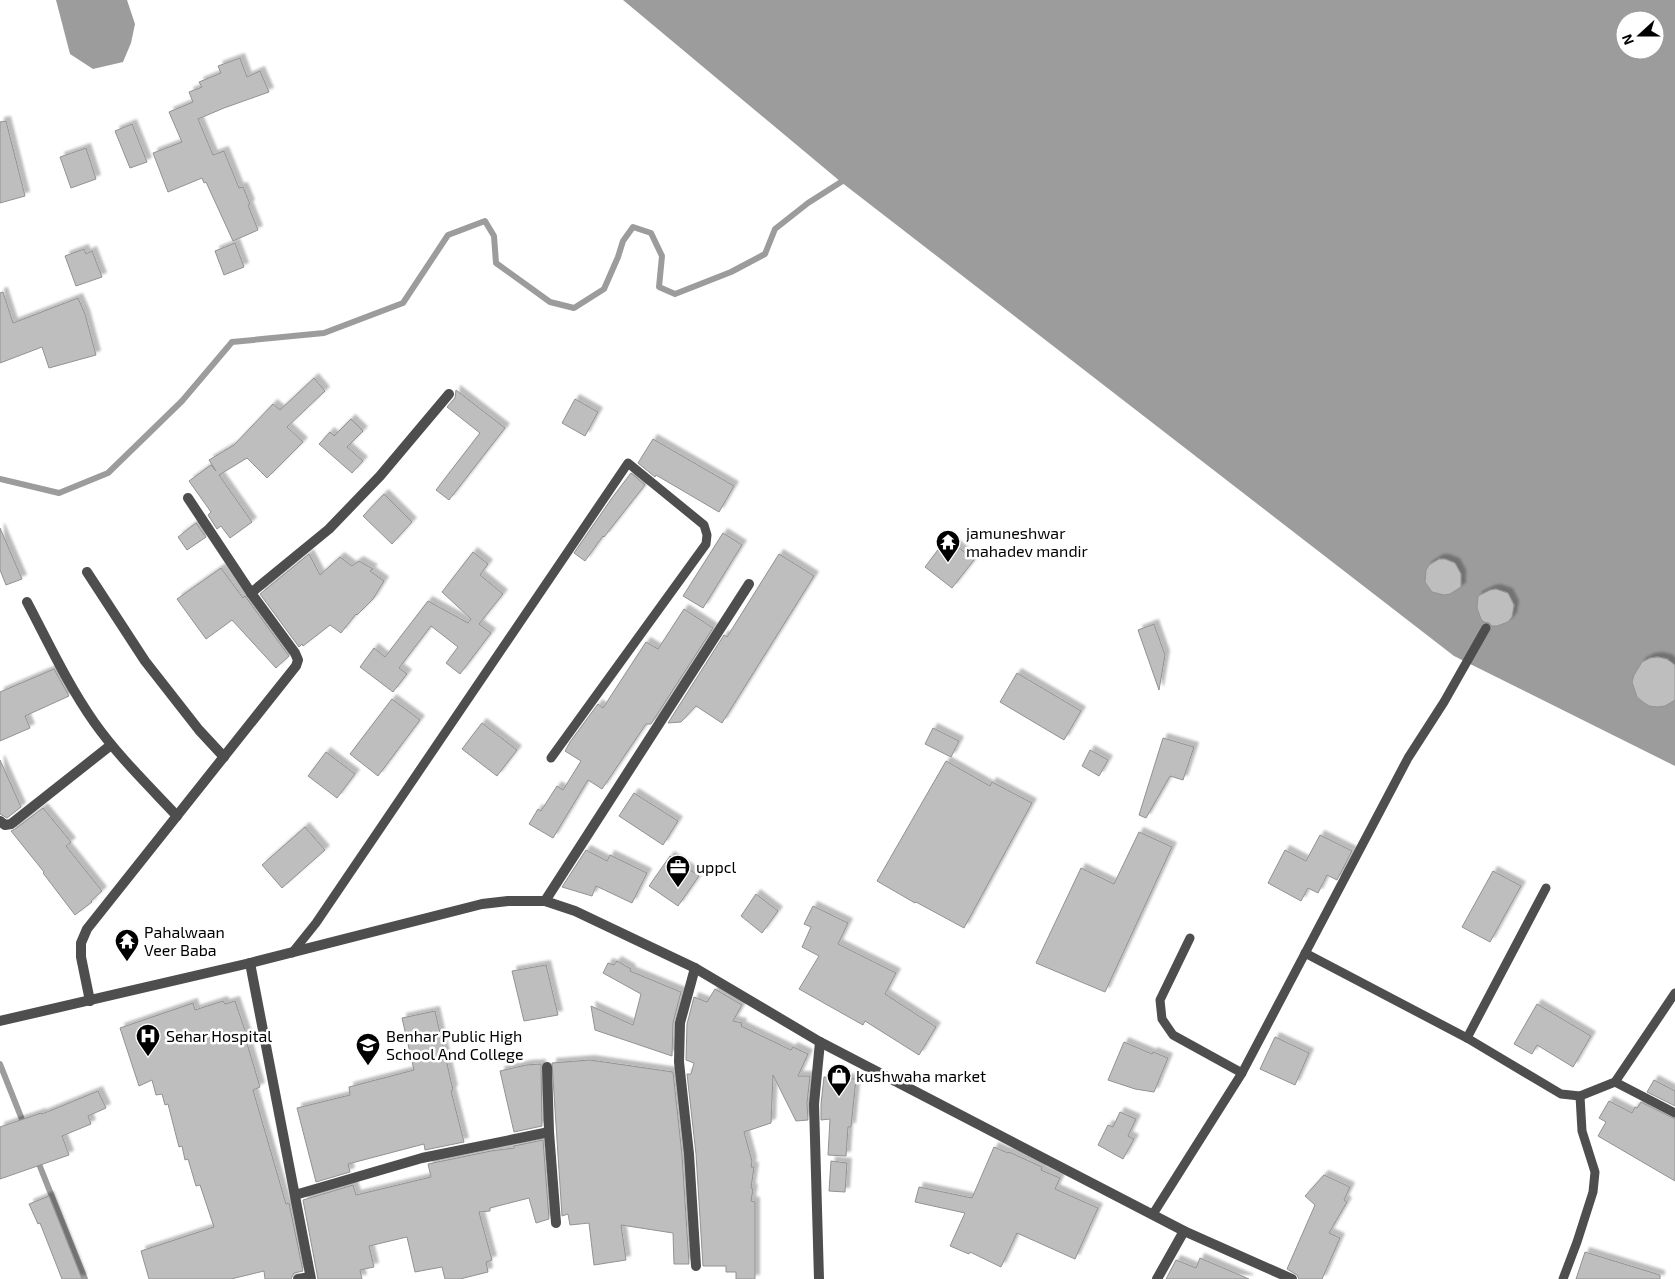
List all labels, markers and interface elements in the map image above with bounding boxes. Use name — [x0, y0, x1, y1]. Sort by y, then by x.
north arrow — [1615, 10, 1665, 60]
text: N — [1618, 32, 1637, 48]
place label: jamuneshwar mahadev mandir — [966, 523, 1089, 560]
temple icon: jamuneshwar mahadev mandir — [935, 529, 961, 563]
office icon: uppcl — [665, 854, 691, 888]
place label: uppcl — [696, 857, 737, 876]
place label: Pahalwaan Veer Baba — [144, 922, 225, 959]
temple icon: Pahalwaan Veer Baba — [114, 928, 140, 962]
hospital icon: Sehar Hospital — [135, 1023, 161, 1057]
place label: Sehar Hospital — [166, 1026, 272, 1045]
place label: Benhar Public High School And College — [386, 1026, 524, 1063]
school or university icon: Benhar Public High School And College — [355, 1032, 381, 1066]
shop icon: kushwaha market — [826, 1063, 852, 1097]
place label: kushwaha market — [856, 1066, 986, 1085]

